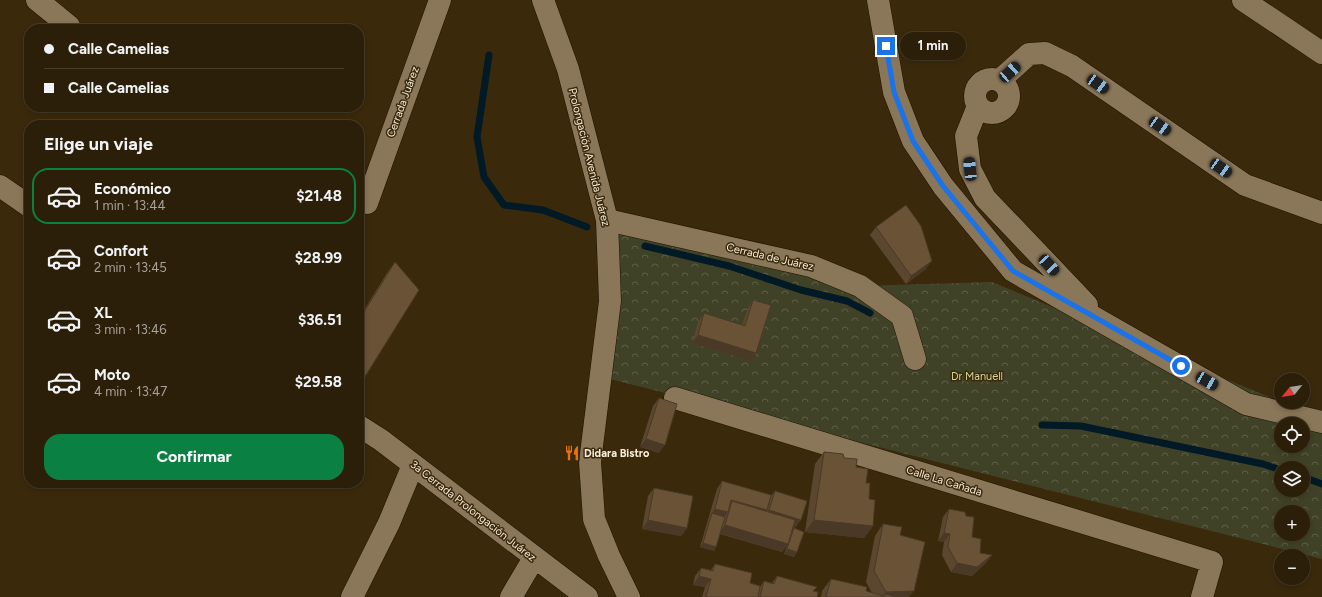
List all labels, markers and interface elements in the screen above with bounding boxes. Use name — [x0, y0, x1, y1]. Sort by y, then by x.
callout: 1 min — [900, 32, 966, 60]
route end — [877, 37, 895, 55]
text: 1 min — [918, 38, 948, 53]
text: Calle Camelias — [68, 40, 169, 58]
car — [997, 60, 1023, 84]
street label: Cerrada Juárez — [384, 65, 422, 139]
car — [1085, 72, 1111, 96]
text: Calle Camelias — [68, 79, 169, 97]
street label: Prolongación Avenida Juárez — [566, 86, 612, 228]
car — [1147, 114, 1173, 138]
text: Elige un viaje — [44, 133, 153, 155]
car — [963, 156, 977, 182]
car — [1208, 156, 1234, 180]
icon: car — [46, 178, 82, 214]
text: Económico — [94, 180, 171, 198]
text: $21.48 — [296, 187, 342, 205]
text: 1 min · 13:44 — [94, 198, 166, 213]
icon: car — [46, 240, 82, 276]
street label: Cerrada de Juárez — [725, 241, 815, 273]
text: Confort — [94, 242, 148, 260]
text: $28.99 — [295, 249, 342, 267]
car — [1036, 252, 1062, 278]
text: 2 min · 13:45 — [94, 260, 167, 275]
icon: car — [46, 302, 82, 338]
text: XL — [94, 304, 112, 322]
text: $36.51 — [298, 311, 342, 329]
text: 3 min · 13:46 — [94, 322, 167, 337]
route start — [1172, 357, 1190, 375]
icon: car — [46, 364, 82, 400]
text: Moto — [94, 366, 130, 384]
park label: Dr Manuell — [951, 370, 1003, 383]
car — [1194, 370, 1220, 392]
text: $29.58 — [295, 373, 342, 391]
north arrow — [1274, 373, 1310, 409]
map controls — [1274, 373, 1310, 585]
text: 4 min · 13:47 — [94, 384, 167, 399]
button: locate — [1274, 417, 1310, 453]
button: Confirmar — [44, 434, 344, 480]
restaurant icon: Didara Bistro — [563, 444, 581, 462]
place label: Didara Bistro — [584, 447, 650, 460]
street label: 3a Cerrada Prolongación Juárez — [408, 458, 538, 564]
button: layers — [1274, 461, 1310, 497]
street label: Calle La Cañada — [905, 463, 983, 499]
button: + — [1274, 505, 1310, 541]
button: − — [1274, 549, 1310, 585]

